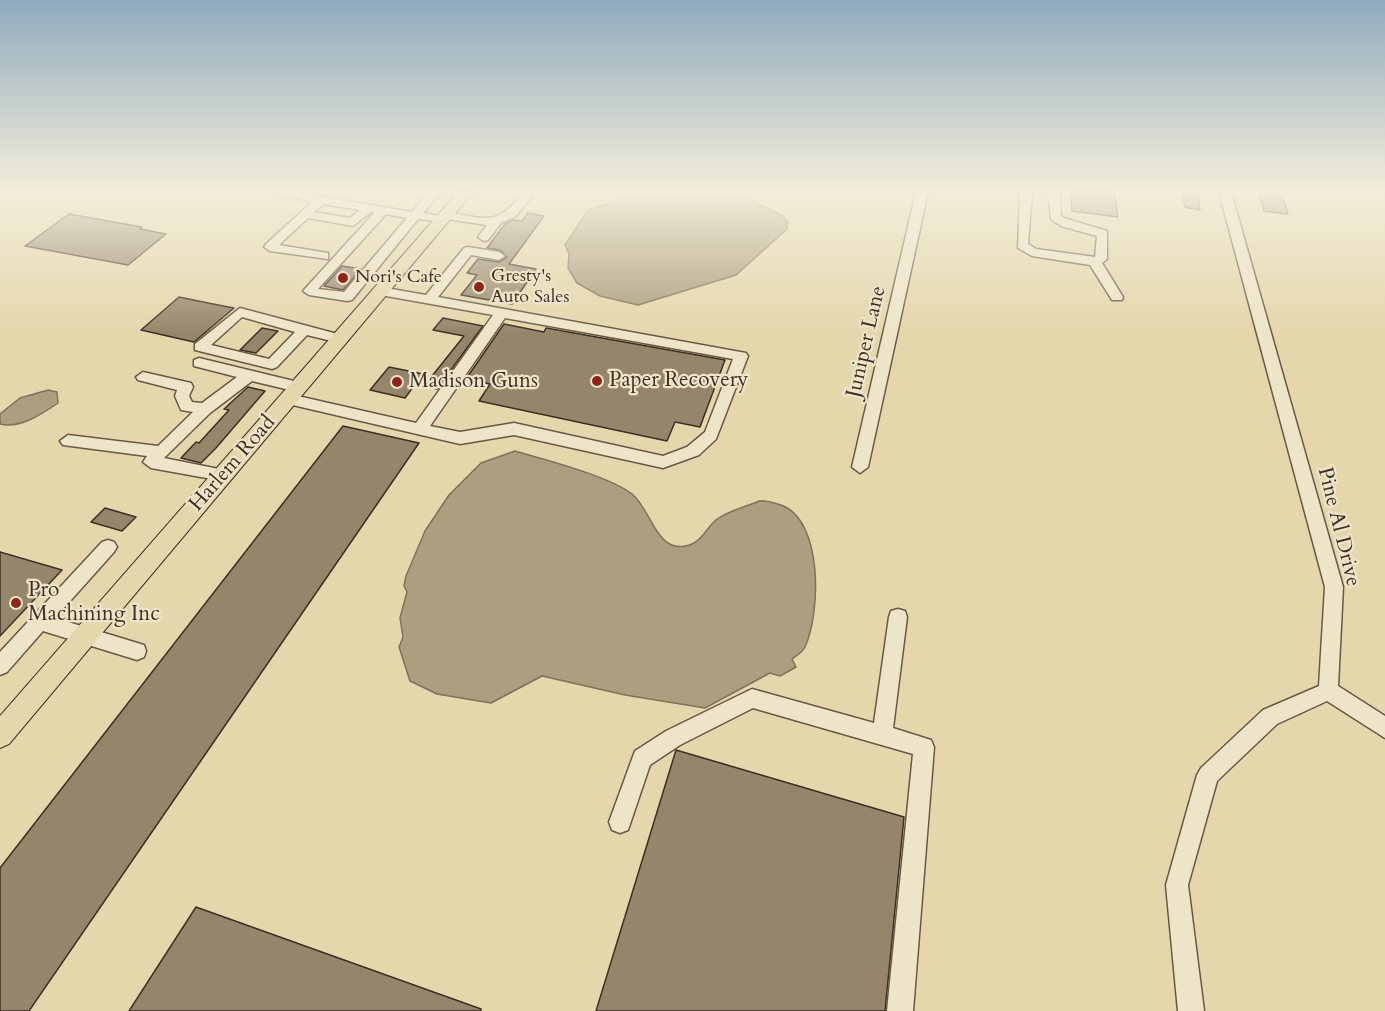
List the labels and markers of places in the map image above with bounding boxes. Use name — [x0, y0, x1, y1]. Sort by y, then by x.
place label: Gresty's Auto Sales — [491, 266, 570, 308]
place label: Nori's Cafe — [355, 267, 442, 289]
marker: Nori's Cafe — [336, 271, 350, 285]
marker: Gresty's Auto Sales — [472, 280, 486, 294]
place label: Paper Recovery — [609, 368, 748, 394]
place label: Madison Guns — [409, 369, 538, 395]
marker: Paper Recovery — [590, 374, 604, 388]
marker: Madison Guns — [390, 375, 404, 389]
place label: Pro Machining Inc — [28, 578, 160, 628]
marker: Pro Machining Inc — [9, 596, 23, 610]

